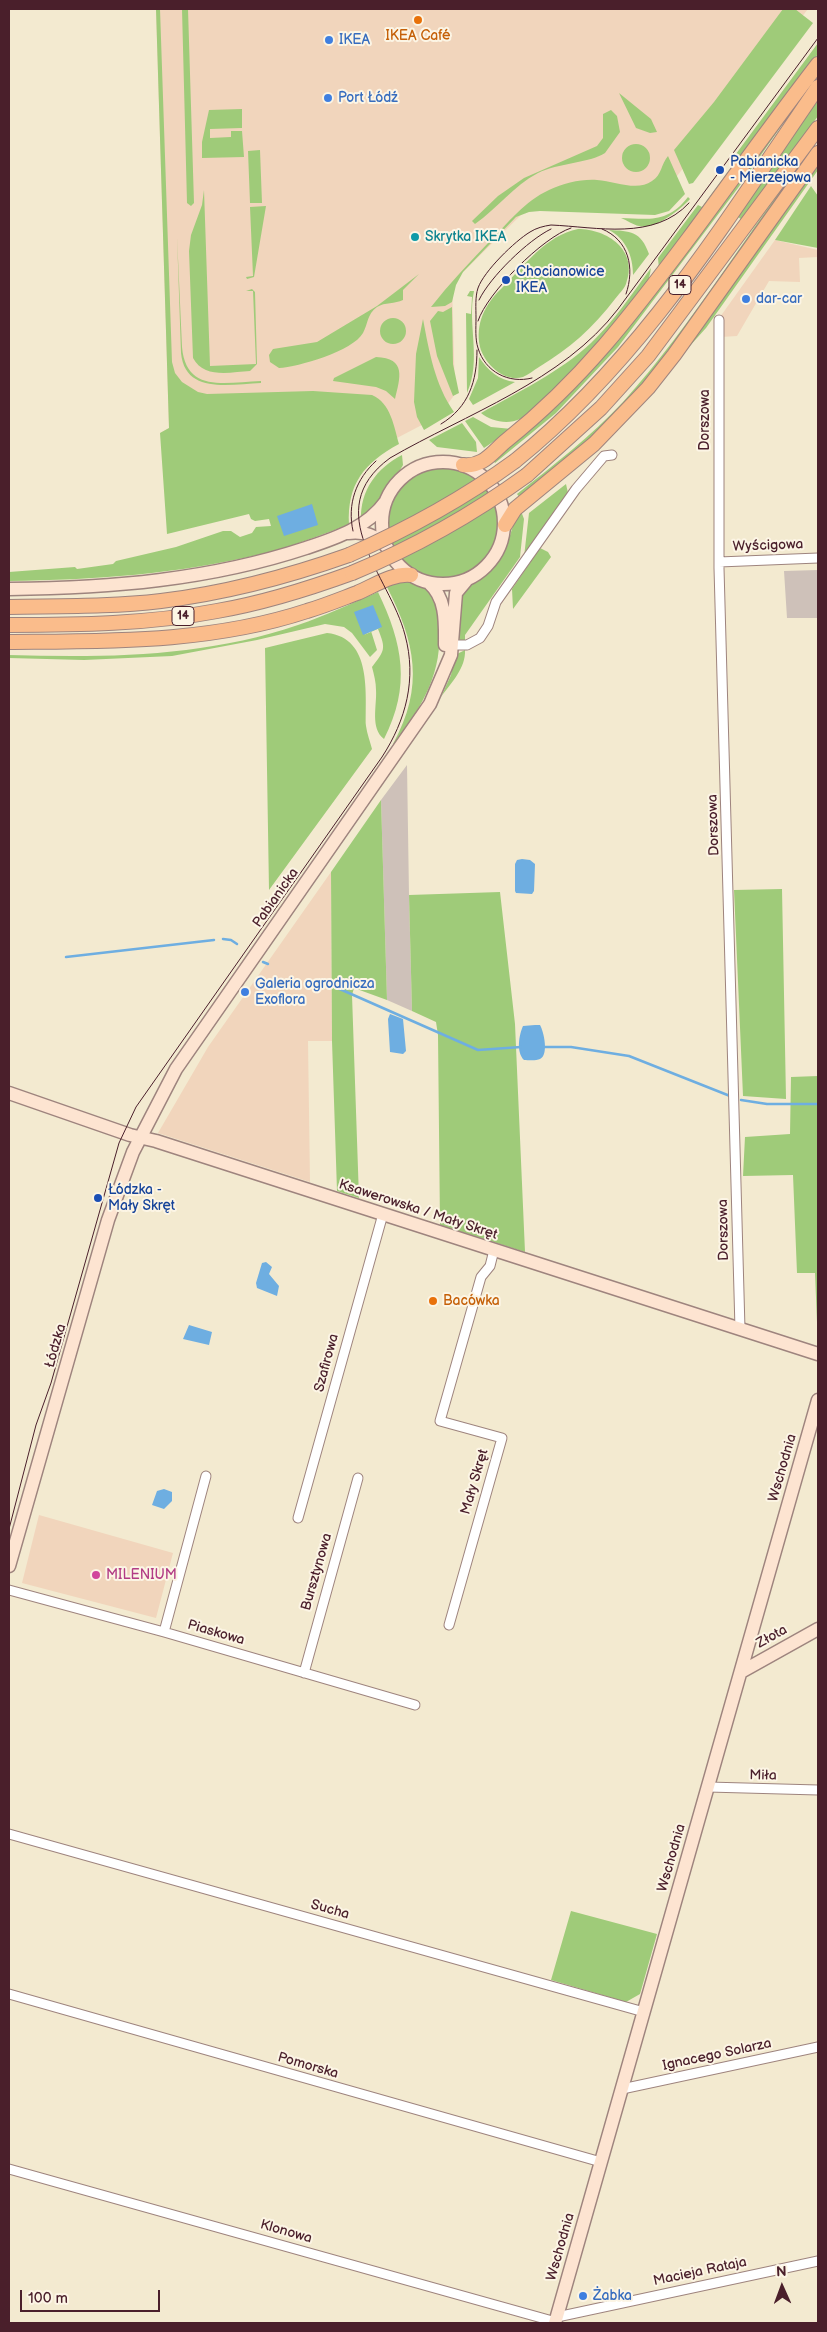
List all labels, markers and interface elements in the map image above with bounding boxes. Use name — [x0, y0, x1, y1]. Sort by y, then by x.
marker: IKEA Café — [412, 14, 424, 26]
place label: IKEA Café — [385, 28, 451, 44]
place label: IKEA — [339, 32, 370, 48]
marker: IKEA — [323, 34, 335, 46]
place label: Port Łódź — [338, 90, 398, 106]
marker: Port Łódź — [322, 92, 334, 104]
place label: Pabianicka - Mierzejowa — [730, 154, 811, 186]
marker: Pabianicka - Mierzejowa — [714, 164, 726, 176]
place label: Skrytka IKEA — [425, 229, 506, 245]
marker: Skrytka IKEA — [409, 231, 421, 243]
place label: Chocianowice IKEA — [516, 264, 604, 296]
marker: Chocianowice IKEA — [500, 274, 512, 286]
road number: 14 — [669, 276, 691, 294]
place label: dar-car — [756, 291, 802, 307]
marker: dar-car — [740, 293, 752, 305]
street label: Dorszowa — [697, 389, 713, 451]
street label: Wyścigowa — [732, 536, 804, 556]
road number: 14 — [172, 606, 194, 626]
street label: Dorszowa — [705, 794, 723, 856]
street label: Pabianicka — [249, 865, 303, 931]
place label: Galeria ogrodnicza Exoflora — [255, 976, 375, 1009]
marker: Galeria ogrodnicza Exoflora — [239, 986, 251, 998]
street label: Ksawerowska / Mały Skręt — [336, 1176, 500, 1244]
place label: Łódzka - Mały Skręt — [108, 1182, 175, 1214]
marker: Łódzka - Mały Skręt — [92, 1192, 104, 1204]
street label: Dorszowa — [715, 1199, 733, 1261]
place label: Bacówka — [443, 1293, 500, 1309]
marker: Bacówka — [427, 1295, 439, 1307]
street label: Łódzka — [42, 1322, 70, 1370]
street label: Szafirowa — [311, 1332, 343, 1394]
street label: Wschodnia — [765, 1432, 801, 1504]
street label: Mały Skręt — [458, 1447, 492, 1517]
street label: Bursztynowa — [298, 1531, 336, 1613]
place label: MILENIUM — [106, 1567, 177, 1583]
marker: MILENIUM — [90, 1569, 102, 1581]
street label: Piaskowa — [185, 1617, 247, 1649]
street label: Złota — [754, 1622, 790, 1652]
street label: Miła — [749, 1767, 777, 1785]
street label: Wschodnia — [654, 1822, 690, 1894]
street label: Sucha — [309, 1896, 351, 1924]
street label: Ignacego Solarza — [661, 2035, 773, 2075]
street label: Pomorska — [276, 2049, 340, 2083]
street label: Wschodnia — [543, 2211, 579, 2283]
street label: Klonowa — [258, 2217, 314, 2247]
street label: Macieja Rataja — [652, 2254, 748, 2290]
north arrow — [757, 2262, 807, 2312]
text: N — [776, 2263, 787, 2280]
scale bar — [22, 2280, 162, 2312]
place label: Żabka — [593, 2288, 632, 2304]
text: 100 m — [28, 2289, 68, 2308]
marker: Żabka — [577, 2290, 589, 2302]

